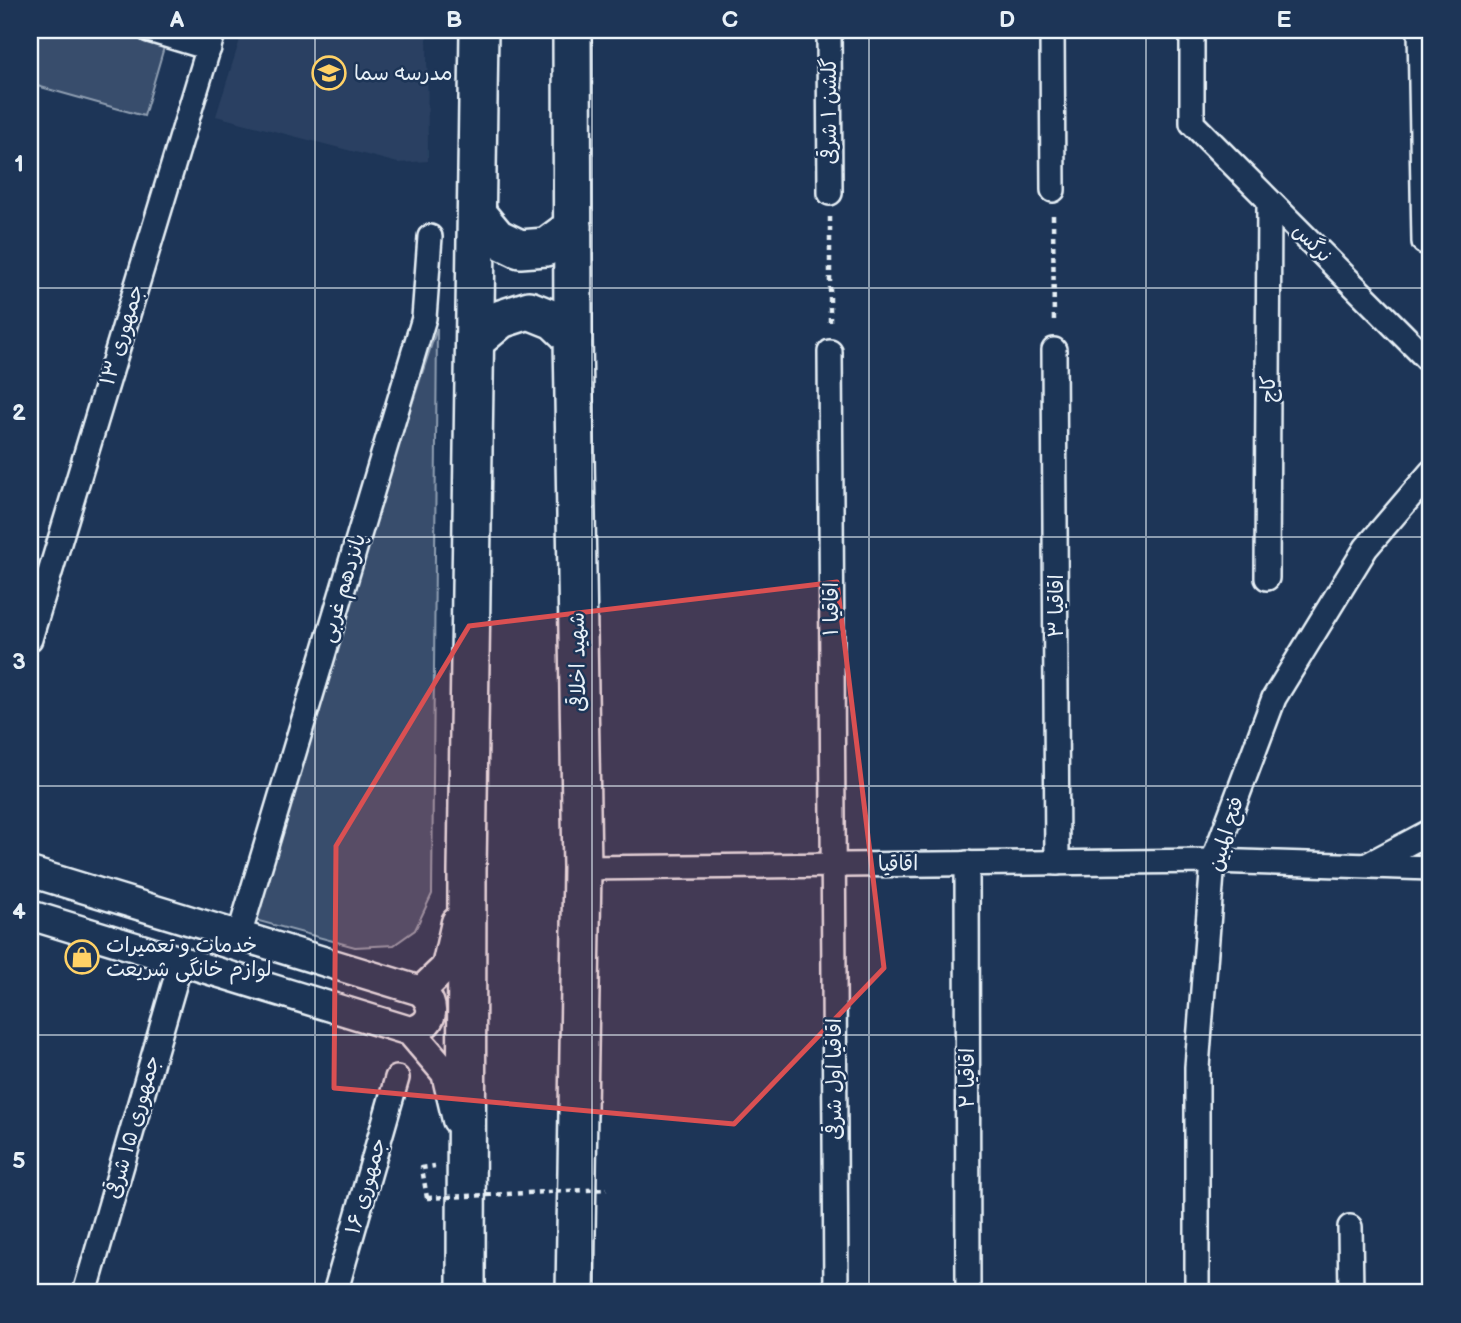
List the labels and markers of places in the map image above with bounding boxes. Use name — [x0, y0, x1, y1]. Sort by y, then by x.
school or university icon: مدرسه سما — [310, 54, 348, 92]
place label: مدرسه سما — [354, 61, 453, 86]
place label: خدمات و تعمیرات لوازم خانگی شریعت — [106, 933, 272, 985]
shop icon: خدمات و تعمیرات لوازم خانگی شریعت — [63, 938, 101, 976]

